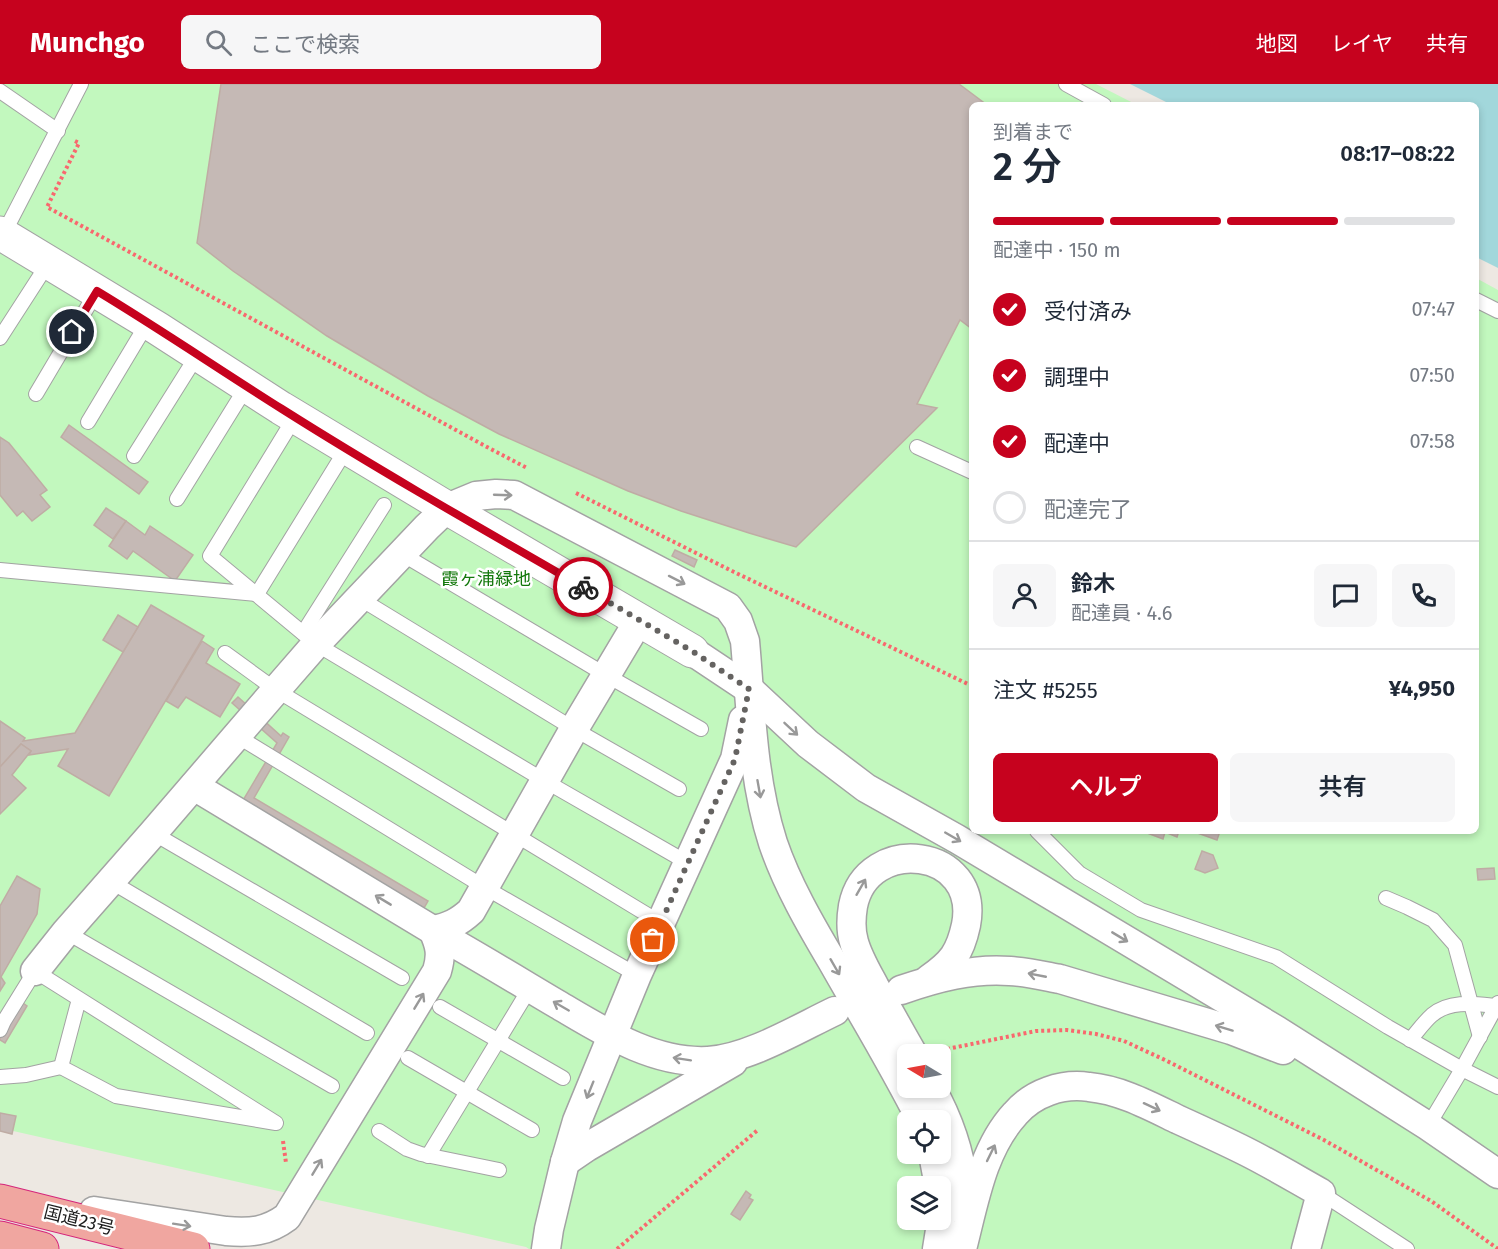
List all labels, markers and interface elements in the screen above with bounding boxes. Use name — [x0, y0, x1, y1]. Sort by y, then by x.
search box — [181, 15, 601, 69]
text: Munchgo — [30, 26, 145, 59]
icon: search — [202, 26, 235, 59]
text: ここで検索 — [250, 31, 360, 58]
text: 地図 — [1256, 31, 1298, 57]
text: レイヤ — [1331, 31, 1393, 57]
text: 共有 — [1426, 31, 1468, 57]
text: 到着まで — [993, 120, 1073, 144]
text: 08:17–08:22 — [1340, 140, 1455, 167]
text: 2 分 — [993, 144, 1061, 190]
text: 配達中 · 150 m — [993, 238, 1121, 262]
icon: check — [993, 293, 1026, 326]
text: 07:47 — [1412, 297, 1455, 321]
text: 受付済み — [1044, 298, 1132, 325]
pin — [46, 306, 97, 357]
icon: home — [55, 315, 88, 348]
icon: check — [993, 359, 1026, 392]
text: 07:50 — [1409, 363, 1455, 387]
text: 調理中 — [1044, 364, 1110, 391]
icon: check — [993, 425, 1026, 458]
text: 07:58 — [1409, 429, 1455, 453]
text: 配達中 — [1044, 430, 1110, 457]
one-way arrow — [492, 489, 512, 501]
text: 配達完了 — [1044, 496, 1132, 523]
courier — [553, 557, 613, 617]
button: person — [993, 564, 1056, 627]
button: chat — [1314, 564, 1377, 627]
button: phone — [1392, 564, 1455, 627]
park label: 霞ヶ浦緑地 — [441, 568, 531, 590]
text: 鈴木 — [1071, 570, 1115, 597]
icon: bike — [567, 571, 600, 604]
one-way arrow — [667, 575, 685, 586]
text: 配達員 · 4.6 — [1071, 601, 1172, 625]
text: ¥4,950 — [1389, 675, 1455, 702]
text: 注文 #5255 — [993, 677, 1098, 704]
one-way arrow — [784, 722, 799, 736]
button: ヘルプ — [993, 753, 1218, 822]
button: 共有 — [1230, 753, 1455, 822]
one-way arrow — [754, 778, 765, 798]
one-way arrow — [944, 831, 961, 843]
one-way arrow — [855, 879, 867, 896]
one-way arrow — [375, 894, 392, 906]
pin — [627, 914, 678, 965]
icon: bag — [636, 923, 669, 956]
one-way arrow — [1111, 931, 1128, 943]
one-way arrow — [829, 958, 841, 975]
one-way arrow — [1027, 969, 1047, 980]
one-way arrow — [413, 992, 426, 1009]
one-way arrow — [553, 1000, 570, 1012]
one-way arrow — [1215, 1022, 1234, 1033]
north arrow — [897, 1044, 951, 1098]
map controls — [897, 1044, 951, 1230]
one-way arrow — [672, 1053, 692, 1064]
one-way arrow — [584, 1080, 595, 1099]
one-way arrow — [1143, 1101, 1161, 1113]
button: locate — [897, 1110, 951, 1164]
one-way arrow — [986, 1145, 997, 1163]
one-way arrow — [312, 1159, 324, 1176]
button: layers — [897, 1176, 951, 1230]
street label: 国道23号 — [41, 1201, 117, 1239]
one-way arrow — [172, 1219, 192, 1230]

